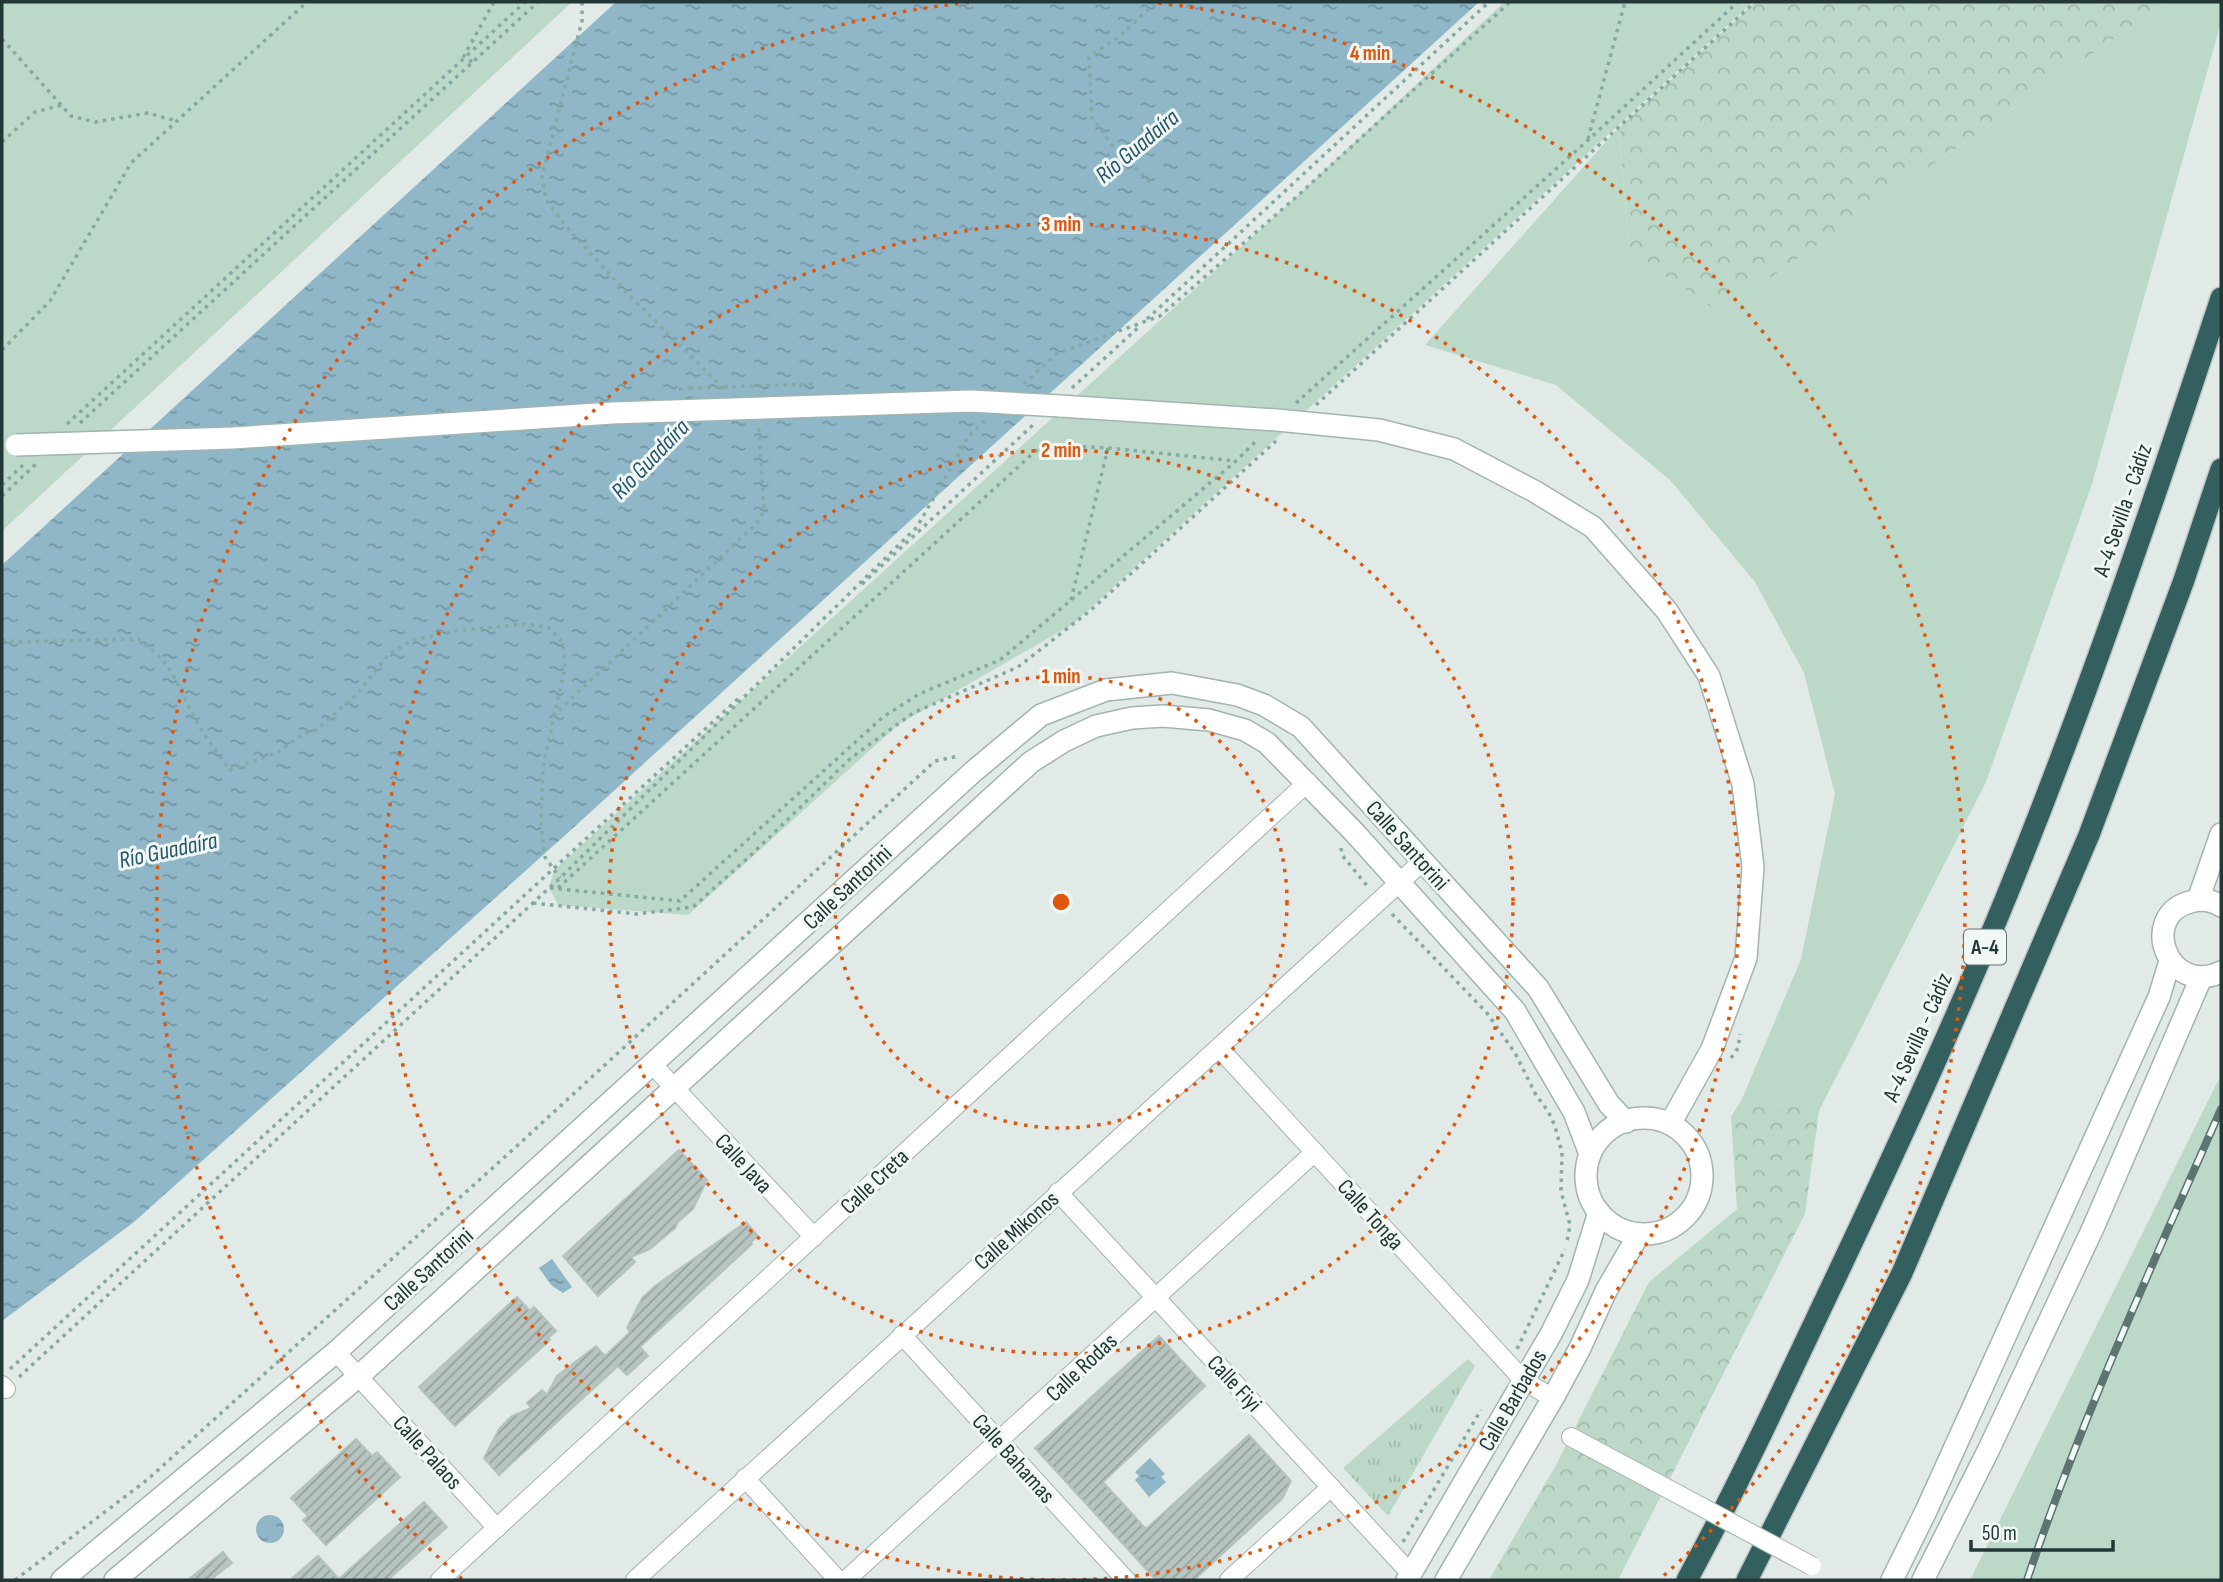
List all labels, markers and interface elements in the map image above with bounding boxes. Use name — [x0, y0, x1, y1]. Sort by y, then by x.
text: 4 min — [1350, 41, 1390, 66]
water label: Río Guadaíra — [1090, 103, 1185, 190]
text: 3 min — [1041, 212, 1081, 237]
water label: Río Guadaíra — [605, 413, 696, 505]
text: 2 min — [1041, 438, 1081, 463]
street label: A-4 Sevilla - Cádiz — [2087, 440, 2159, 581]
text: 1 min — [1041, 664, 1081, 689]
street label: Calle Santorini — [1360, 795, 1455, 896]
water label: Río Guadaíra — [116, 826, 220, 875]
street label: Calle Santorini — [797, 840, 898, 936]
centre of rings — [1049, 890, 1073, 914]
road number: A-4 — [1964, 930, 2006, 964]
street label: A-4 Sevilla - Cádiz — [1877, 969, 1959, 1107]
street label: Calle Java — [709, 1128, 778, 1200]
street label: Calle Creta — [835, 1143, 915, 1220]
street label: Calle Tonga — [1331, 1173, 1409, 1256]
street label: Calle Mikonos — [968, 1185, 1065, 1276]
street label: Calle Santorini — [378, 1222, 479, 1317]
street label: Calle Rodas — [1040, 1328, 1123, 1408]
street label: Calle Barbados — [1473, 1345, 1553, 1456]
street label: Calle Fiyi — [1201, 1349, 1268, 1418]
street label: Calle Bahamas — [966, 1408, 1061, 1509]
street label: Calle Palaos — [387, 1410, 468, 1496]
scale bar — [1971, 1508, 2113, 1552]
text: 50 m — [1982, 1521, 2017, 1546]

